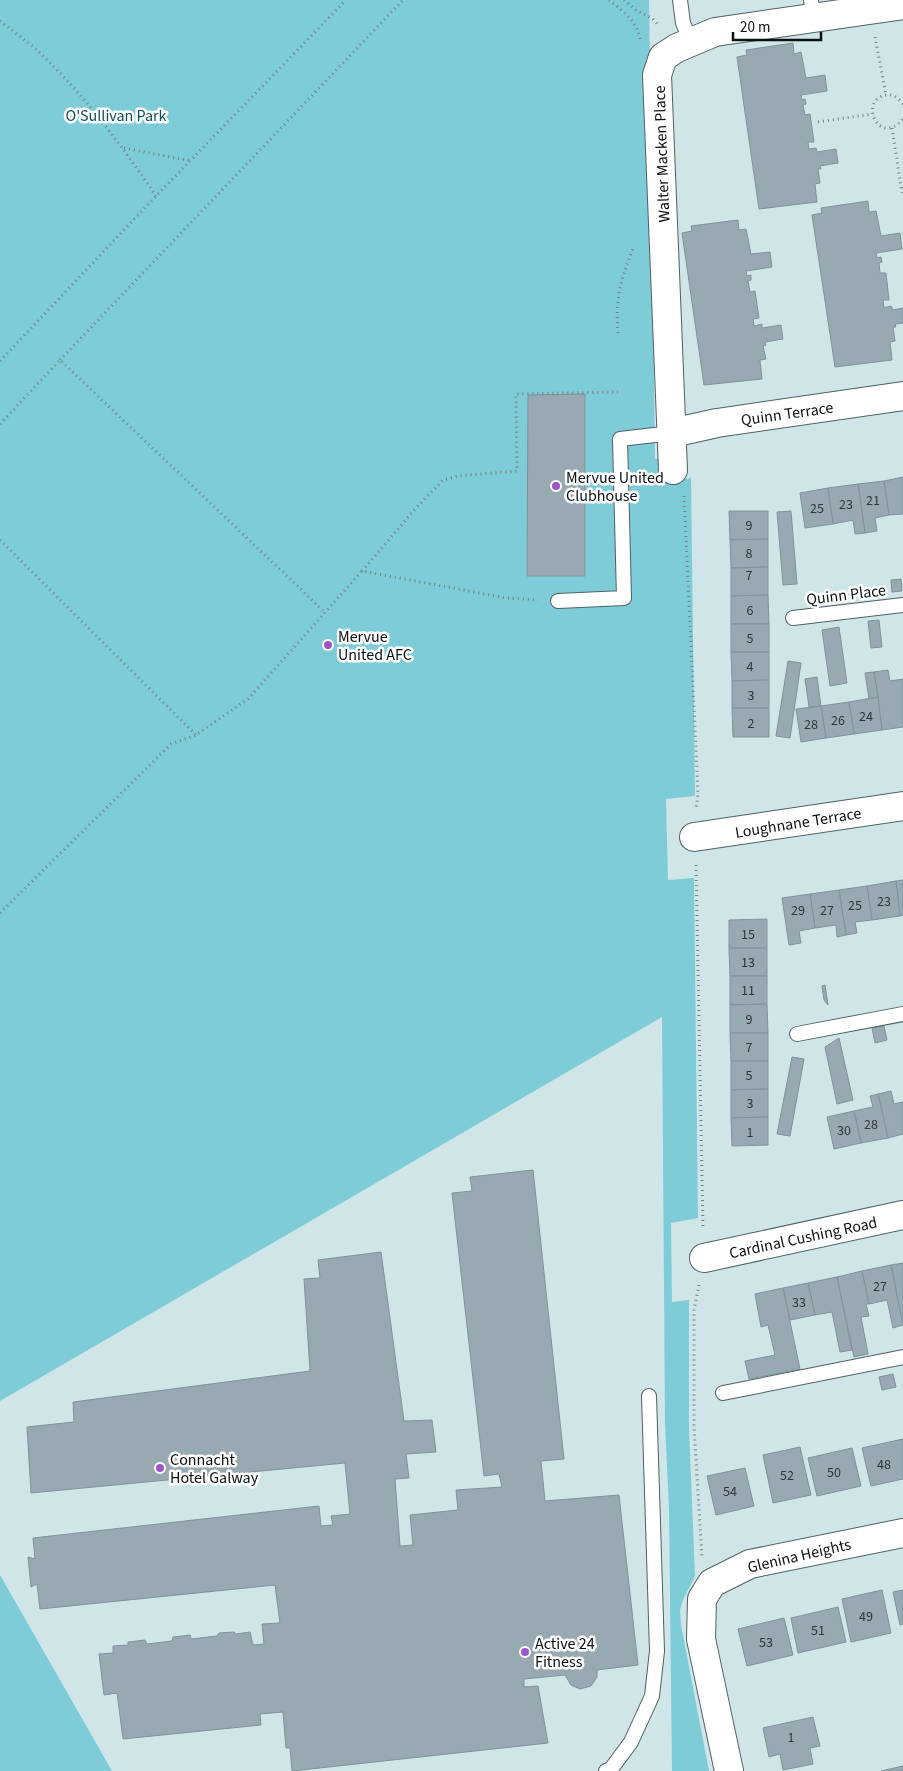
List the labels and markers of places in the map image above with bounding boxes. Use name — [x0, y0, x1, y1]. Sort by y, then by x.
place label: Mervue United Clubhouse — [566, 467, 664, 507]
marker: Mervue United Clubhouse — [550, 480, 562, 492]
place label: Mervue United AFC — [338, 626, 412, 666]
marker: Mervue United AFC — [322, 639, 334, 651]
place label: Connacht Hotel Galway — [170, 1449, 259, 1489]
marker: Connacht Hotel Galway — [154, 1462, 166, 1474]
place label: Active 24 Fitness — [535, 1633, 595, 1673]
marker: Active 24 Fitness — [519, 1646, 531, 1658]

